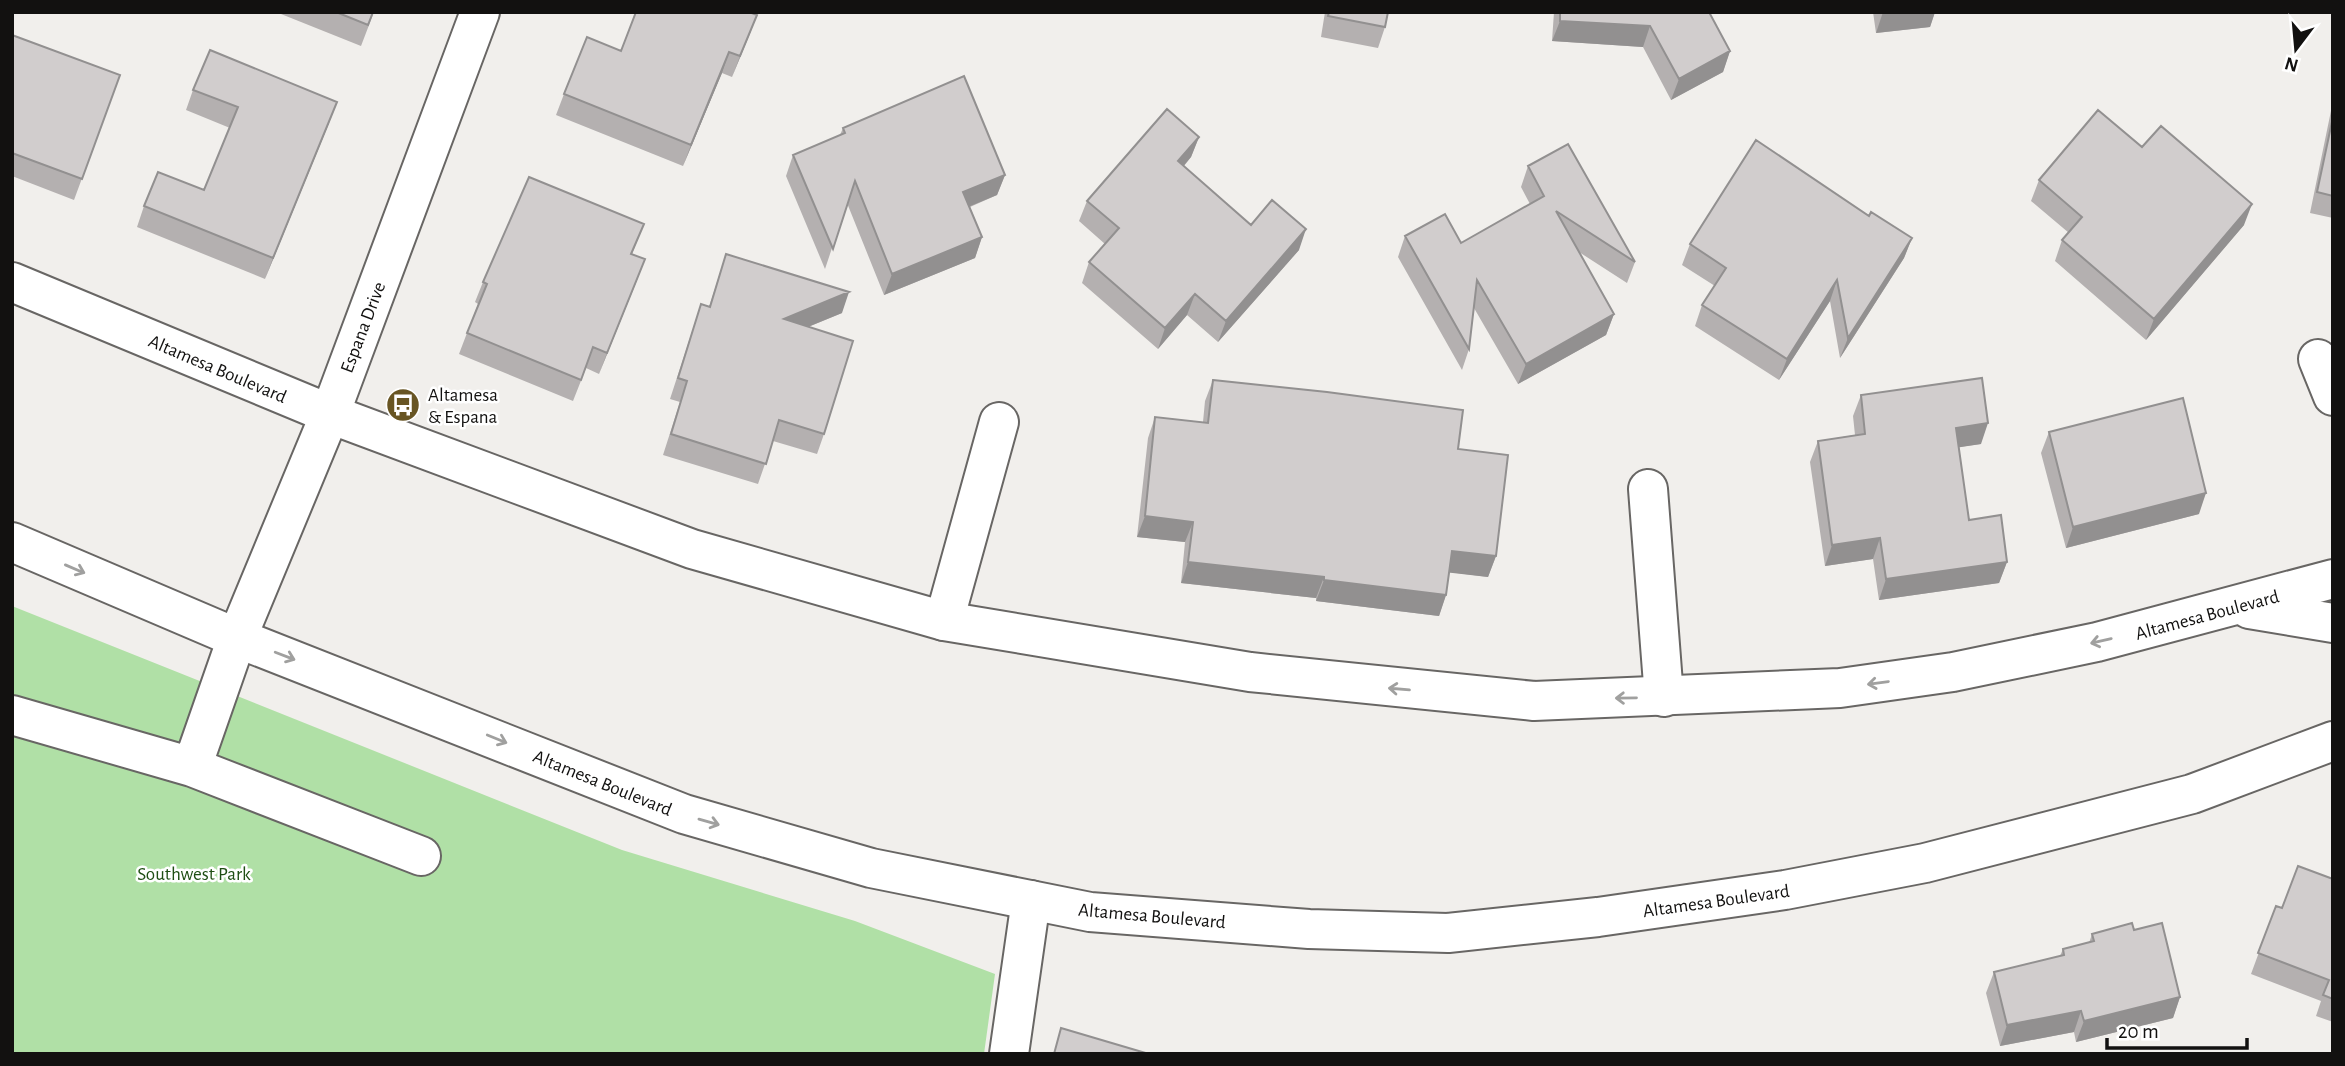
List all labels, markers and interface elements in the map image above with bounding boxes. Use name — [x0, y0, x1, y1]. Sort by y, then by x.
north arrow — [2261, 14, 2331, 84]
text: N — [2283, 53, 2301, 75]
street label: Espana Drive — [337, 279, 389, 376]
street label: Altamesa Boulevard — [146, 332, 289, 407]
bus stop icon: Altamesa & Espana — [384, 386, 422, 424]
place label: Altamesa & Espana — [428, 386, 498, 427]
one-way arrow — [64, 563, 85, 576]
street label: Altamesa Boulevard — [2133, 587, 2281, 644]
one-way arrow — [2090, 635, 2113, 648]
one-way arrow — [274, 651, 295, 664]
one-way arrow — [1867, 676, 1890, 689]
one-way arrow — [1388, 682, 1411, 695]
one-way arrow — [1615, 692, 1638, 705]
one-way arrow — [485, 734, 507, 747]
street label: Altamesa Boulevard — [530, 747, 675, 820]
one-way arrow — [698, 816, 720, 829]
park label: Southwest Park — [137, 865, 251, 884]
street label: Altamesa Boulevard — [1642, 882, 1791, 921]
street label: Altamesa Boulevard — [1077, 901, 1227, 932]
scale bar — [2107, 1006, 2247, 1050]
text: 20 m — [2118, 1021, 2159, 1042]

